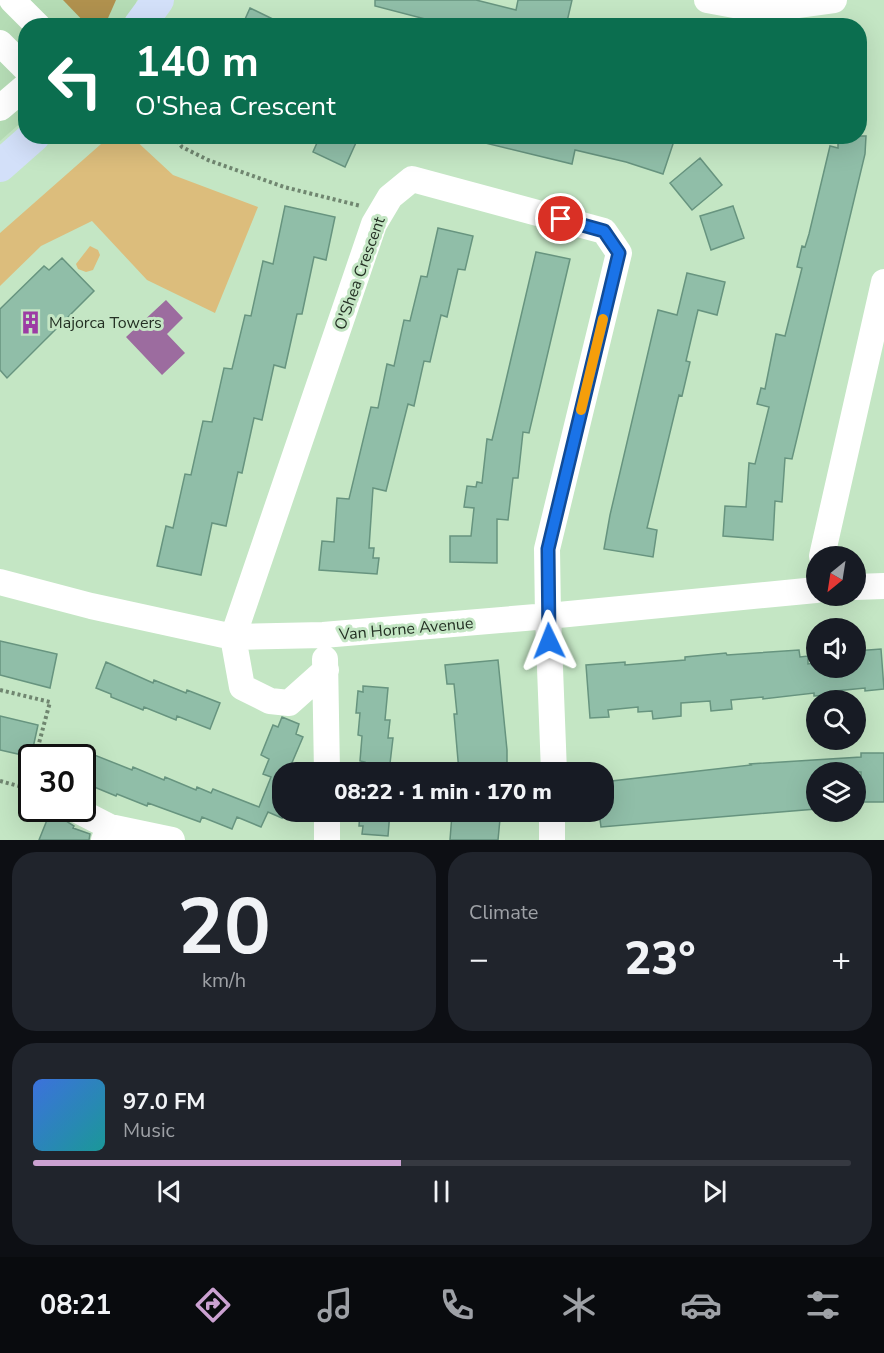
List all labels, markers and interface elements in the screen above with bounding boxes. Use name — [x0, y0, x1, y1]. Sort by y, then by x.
text: 140 m — [135, 34, 259, 91]
icon: left — [36, 42, 114, 120]
text: O'Shea Crescent — [135, 88, 336, 125]
pin — [535, 193, 586, 244]
icon: arrive — [544, 202, 577, 235]
street label: O'Shea Crescent — [329, 213, 391, 333]
building icon: Majorca Towers — [18, 309, 44, 335]
place label: Majorca Towers — [49, 312, 162, 334]
north arrow — [806, 546, 866, 606]
map controls — [806, 546, 866, 822]
position arrow — [517, 609, 581, 673]
street label: Van Horne Avenue — [337, 612, 474, 646]
button: sound — [806, 618, 866, 678]
button: search — [806, 690, 866, 750]
speed limit sign: 30 — [18, 744, 96, 822]
button: layers — [806, 762, 866, 822]
text: 08:22 · 1 min · 170 m — [334, 777, 552, 807]
text: 20 — [177, 874, 271, 981]
text: Climate — [469, 899, 538, 926]
text: 23° — [624, 929, 696, 990]
text: − — [469, 937, 489, 982]
text: + — [831, 937, 851, 982]
text: km/h — [202, 967, 246, 994]
text: 97.0 FM — [123, 1087, 205, 1117]
text: Music — [123, 1117, 175, 1144]
icon: previous — [153, 1175, 186, 1208]
icon: pause — [425, 1175, 458, 1208]
icon: next — [698, 1175, 731, 1208]
icon: directions — [192, 1284, 234, 1326]
icon: music — [314, 1284, 356, 1326]
icon: phone — [436, 1284, 478, 1326]
icon: climate — [558, 1284, 600, 1326]
icon: car — [680, 1284, 722, 1326]
icon: filters — [802, 1284, 844, 1326]
text: 08:21 — [40, 1287, 112, 1324]

